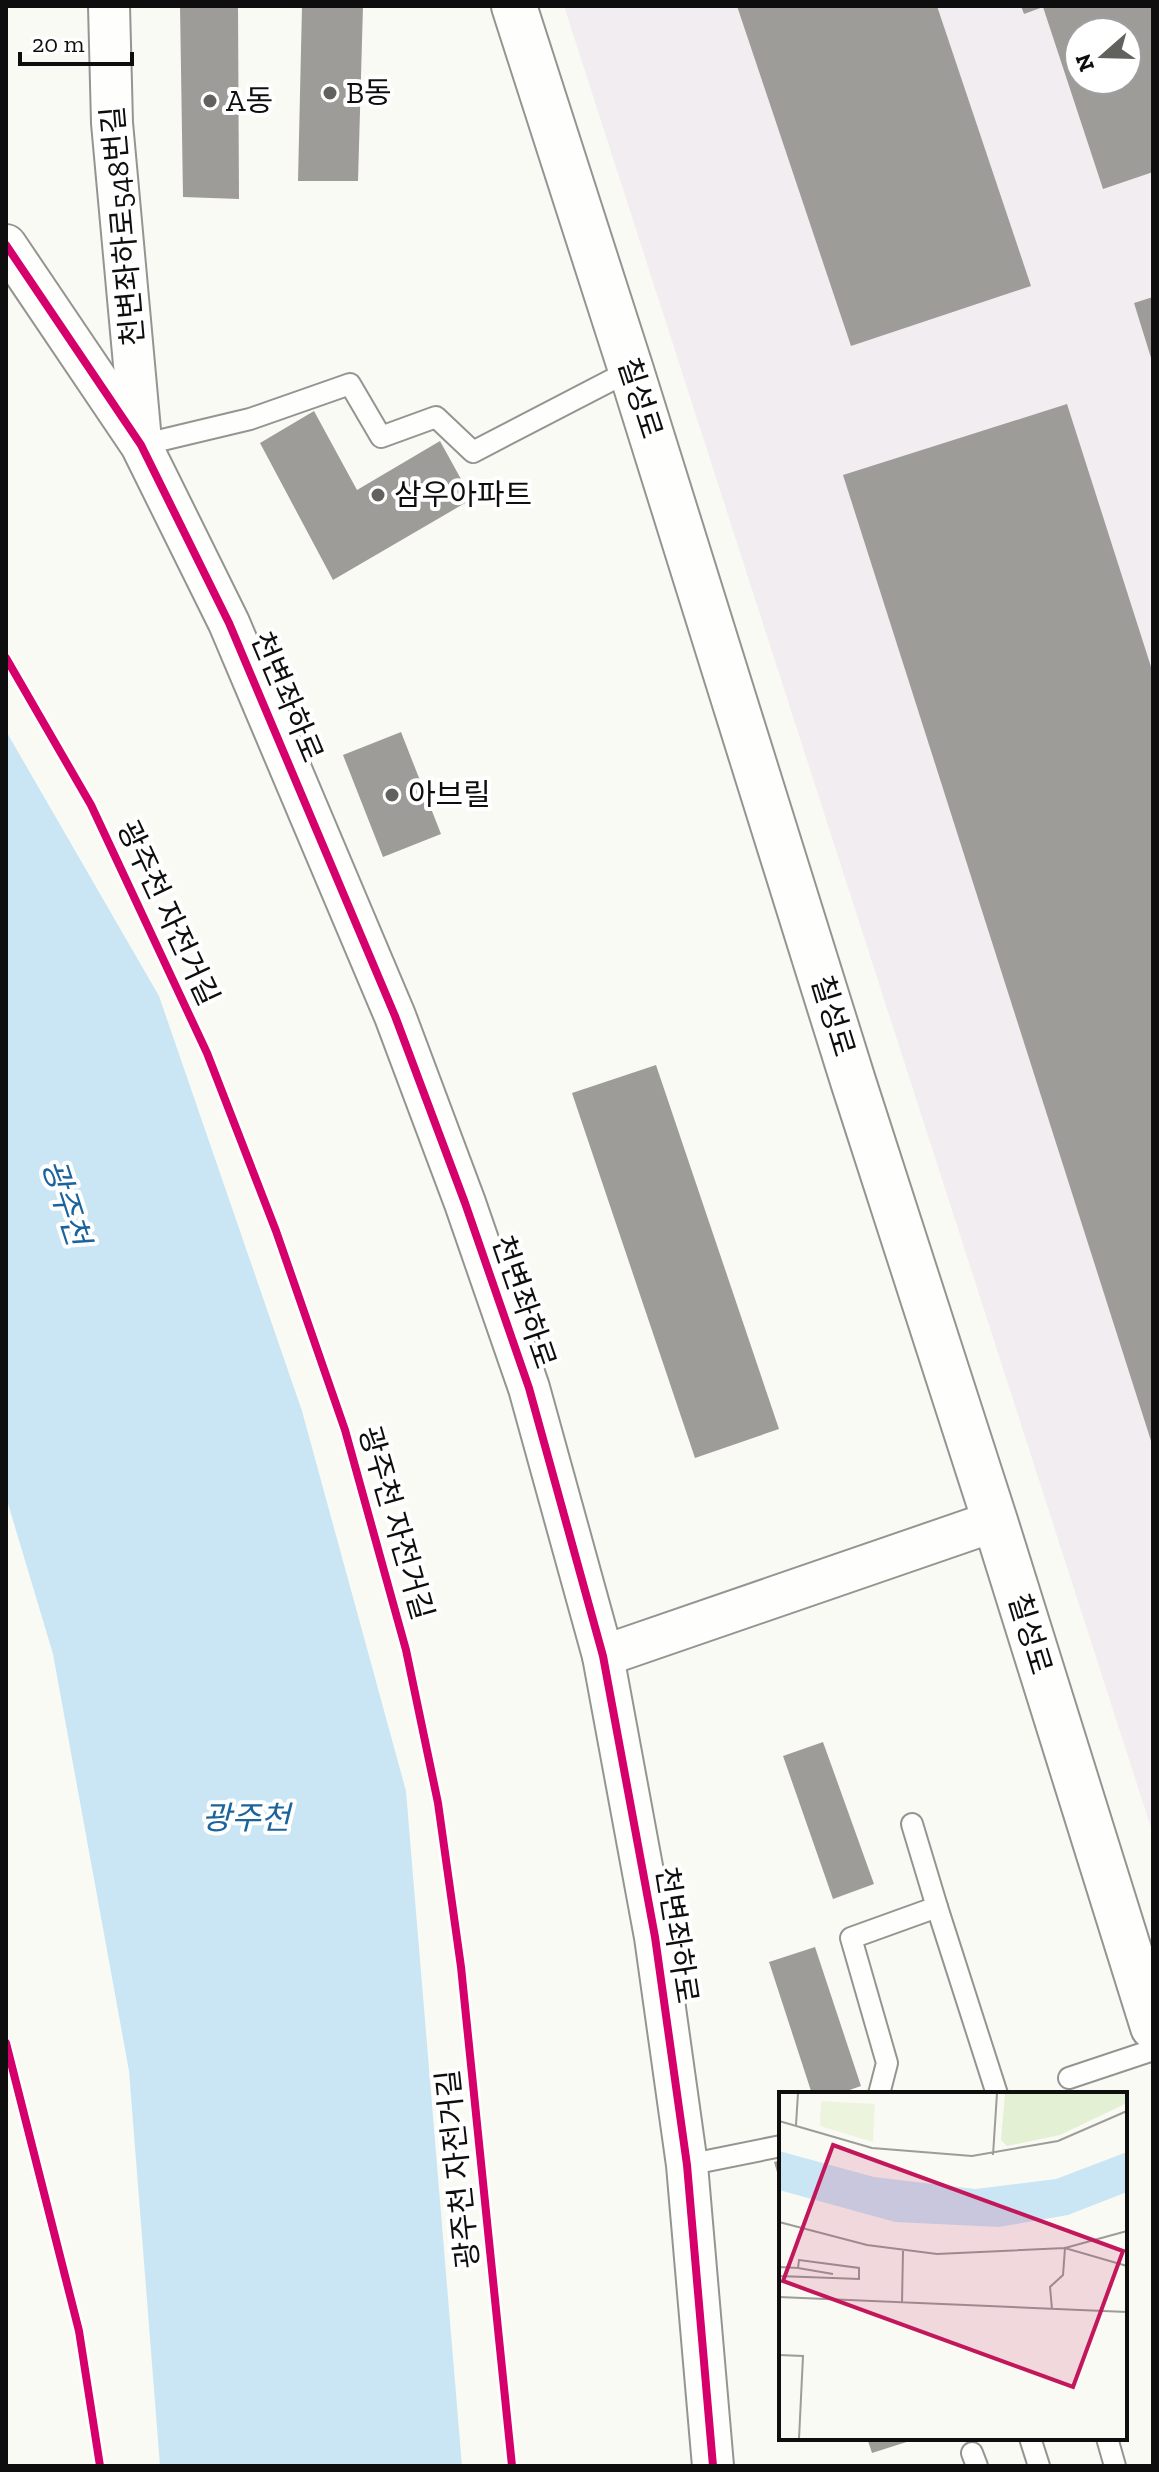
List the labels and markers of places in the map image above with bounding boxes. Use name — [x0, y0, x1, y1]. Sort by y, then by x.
place label: B동 — [346, 75, 392, 111]
place label: A동 — [226, 83, 273, 119]
marker: B동 — [321, 84, 339, 102]
marker: A동 — [201, 92, 219, 110]
place label: 삼우아파트 — [394, 477, 532, 513]
marker: 삼우아파트 — [369, 486, 387, 504]
place label: 아브릴 — [408, 777, 491, 813]
marker: 아브릴 — [383, 786, 401, 804]

